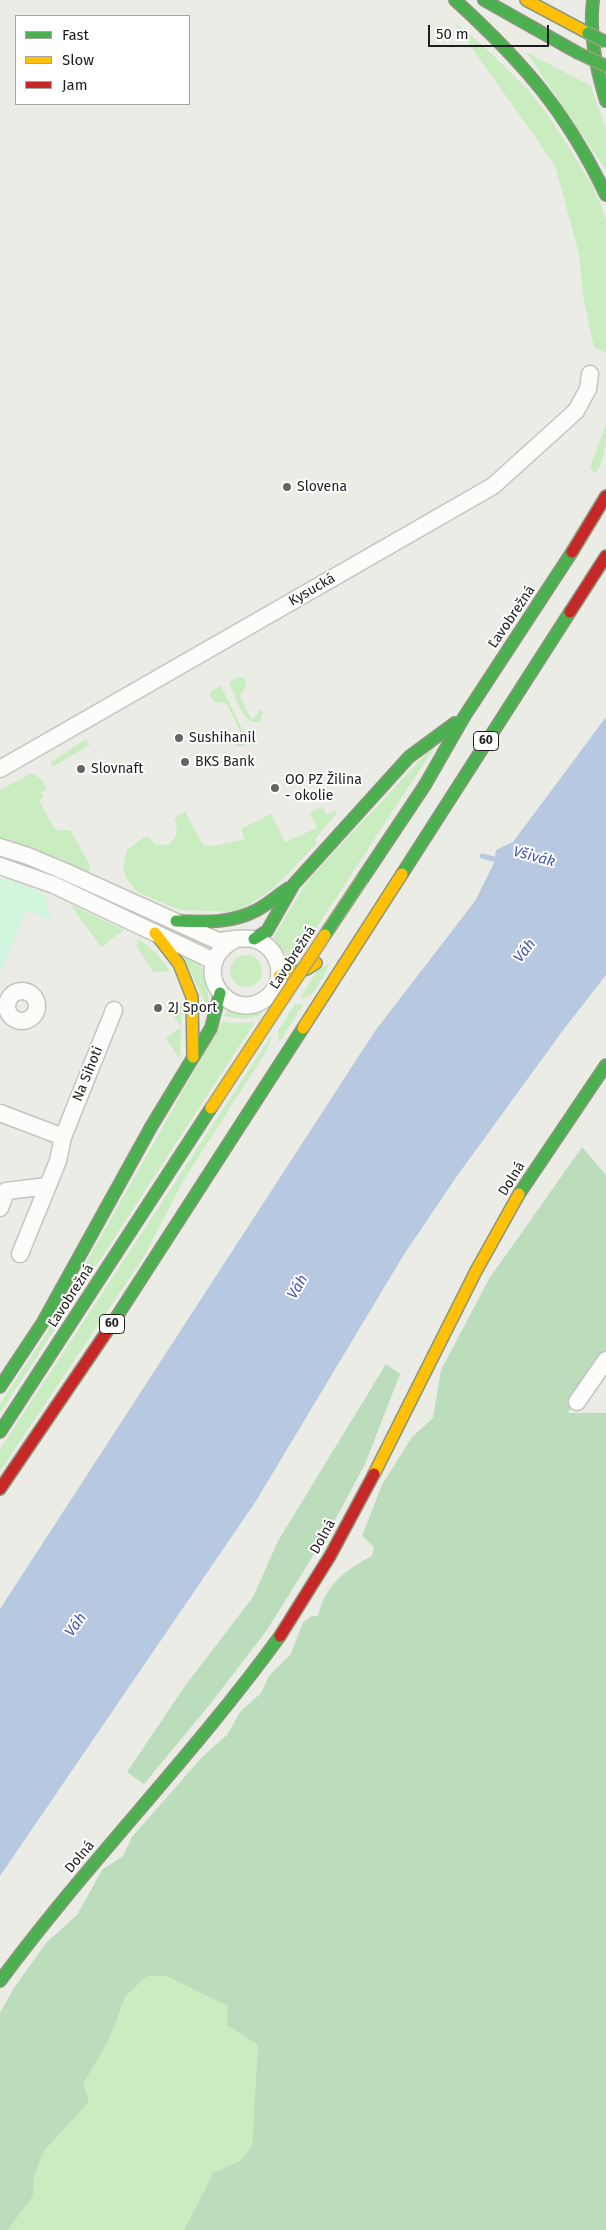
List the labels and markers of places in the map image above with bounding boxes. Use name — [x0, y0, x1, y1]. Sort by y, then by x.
place label: Slovena — [297, 479, 347, 495]
marker: Slovena — [281, 481, 293, 493]
place label: Sushihanil — [189, 730, 256, 746]
marker: Sushihanil — [173, 732, 185, 744]
place label: BKS Bank — [195, 754, 254, 770]
marker: BKS Bank — [179, 756, 191, 768]
place label: Slovnaft — [91, 761, 143, 777]
marker: Slovnaft — [75, 763, 87, 775]
place label: OO PZ Žilina - okolie — [285, 772, 362, 804]
marker: OO PZ Žilina - okolie — [269, 782, 281, 794]
place label: 2J Sport — [168, 1000, 217, 1016]
marker: 2J Sport — [152, 1002, 164, 1014]

